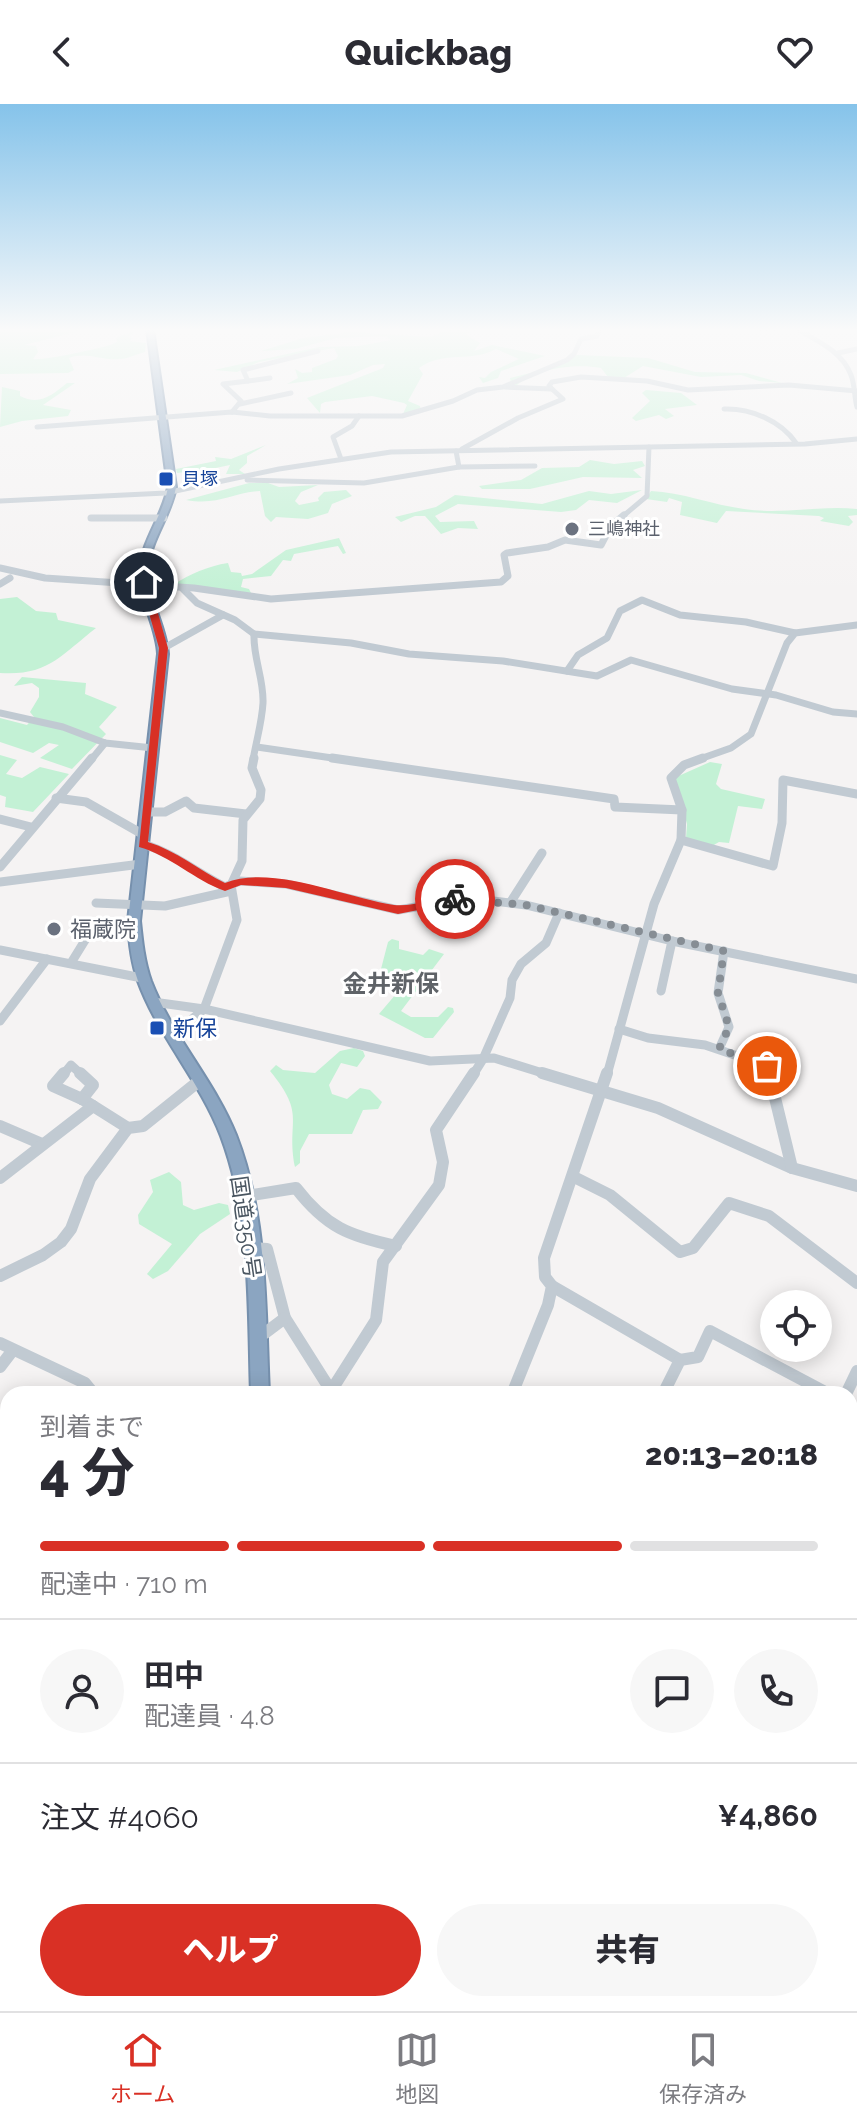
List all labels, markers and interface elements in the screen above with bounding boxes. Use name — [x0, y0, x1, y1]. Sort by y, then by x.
icon: back — [40, 30, 84, 74]
icon: heart — [773, 30, 817, 74]
text: Quickbag — [345, 31, 512, 73]
place label: 貝塚 — [182, 468, 218, 489]
marker: 貝塚 — [157, 470, 175, 488]
place label: 三嶋神社 — [588, 518, 660, 539]
marker: 三嶋神社 — [563, 520, 581, 538]
pin — [110, 548, 178, 616]
icon: home — [122, 560, 166, 604]
courier — [415, 859, 495, 939]
icon: bike — [433, 877, 477, 921]
place label: 福蔵院 — [70, 916, 136, 942]
marker: 福蔵院 — [45, 920, 63, 938]
district label: 金井新保 — [343, 969, 439, 998]
place label: 新保 — [173, 1015, 217, 1041]
marker: 新保 — [148, 1019, 166, 1037]
pin — [733, 1032, 801, 1100]
icon: bag — [745, 1044, 789, 1088]
street label: 国道350号 — [226, 1174, 266, 1280]
map controls — [760, 1290, 832, 1362]
button: locate — [760, 1290, 832, 1362]
text: 到着まで — [40, 1412, 144, 1442]
text: 20:13–20:18 — [645, 1437, 818, 1472]
text: 4 分 — [40, 1442, 134, 1503]
text: 配達中 · 710 m — [40, 1569, 208, 1599]
button: person — [40, 1649, 124, 1733]
button: chat — [630, 1649, 714, 1733]
button: phone — [734, 1649, 818, 1733]
text: 田中 — [144, 1658, 204, 1693]
text: 配達員 · 4.8 — [144, 1701, 275, 1731]
text: ¥4,860 — [718, 1798, 818, 1833]
text: 注文 #4060 — [40, 1800, 199, 1835]
button: ヘルプ — [40, 1904, 421, 1996]
button: 共有 — [437, 1904, 818, 1996]
tab: ホーム — [110, 2028, 175, 2108]
tab: 地図 — [395, 2028, 439, 2108]
tab: 保存済み — [659, 2028, 747, 2108]

